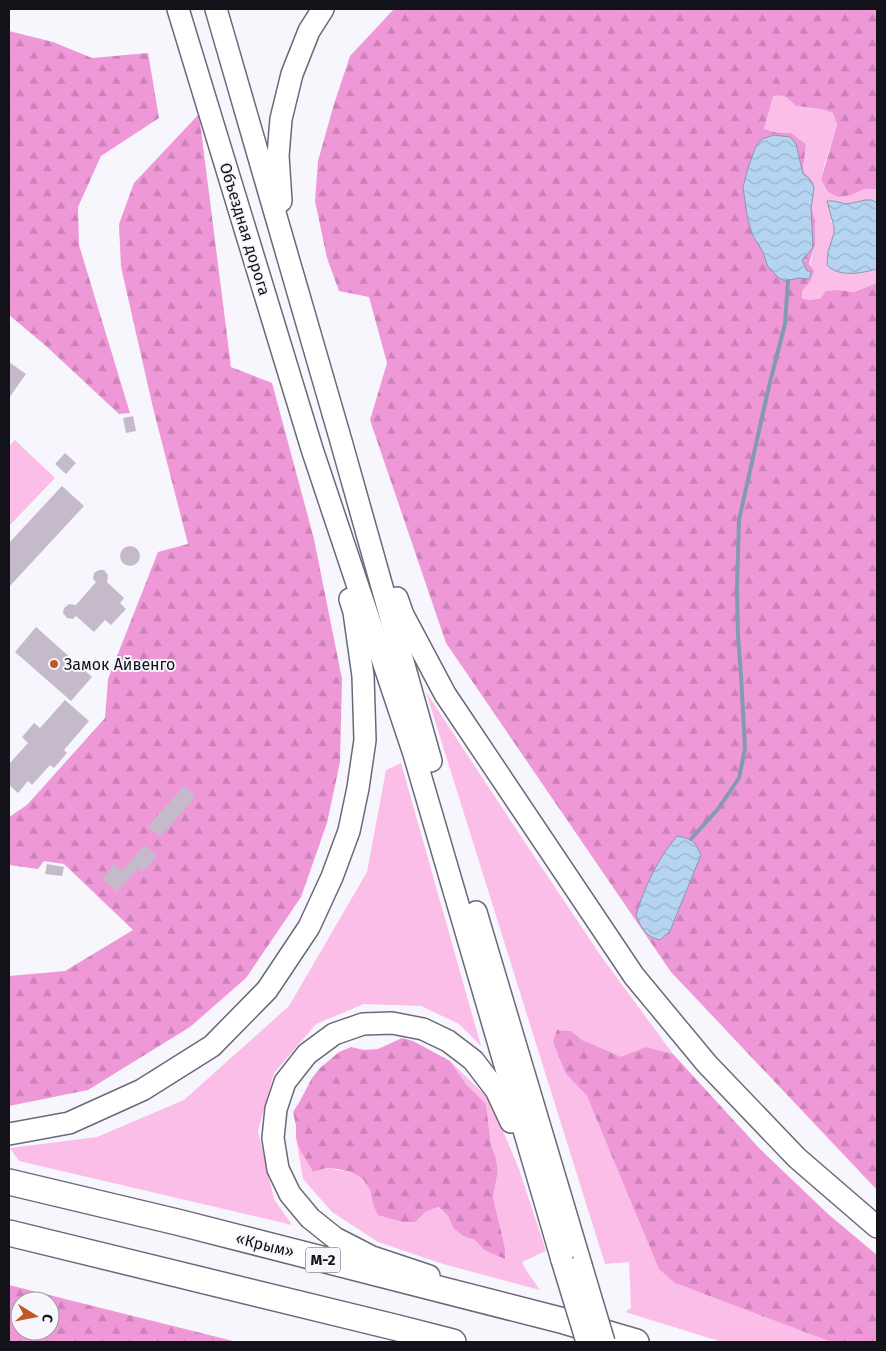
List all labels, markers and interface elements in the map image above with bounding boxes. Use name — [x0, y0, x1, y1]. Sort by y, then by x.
street label: Объездная дорога — [216, 160, 274, 298]
place label: Замок Айвенго — [64, 655, 175, 674]
marker: Замок Айвенго — [48, 658, 60, 670]
street label: «Крым» — [234, 1229, 296, 1261]
road number: М-2 — [306, 1248, 340, 1272]
north arrow — [10, 1291, 60, 1341]
text: С — [38, 1313, 56, 1324]

